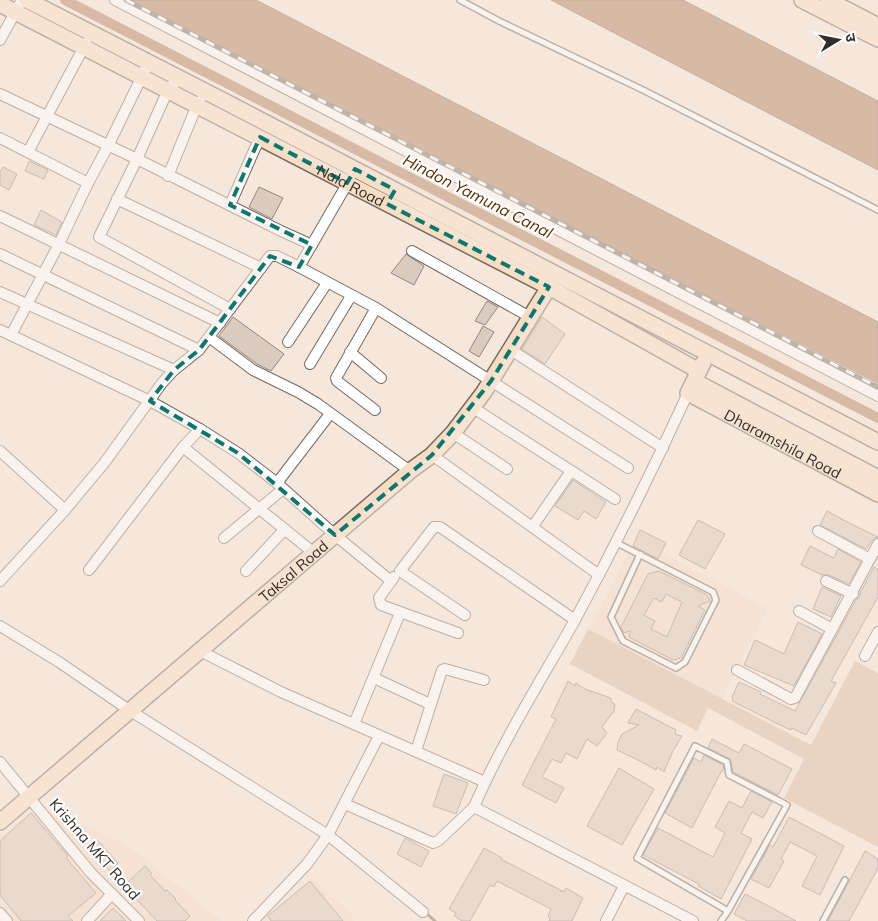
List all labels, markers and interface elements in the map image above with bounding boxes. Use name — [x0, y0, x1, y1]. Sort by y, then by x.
north arrow — [813, 15, 863, 65]
text: उ — [841, 32, 861, 44]
water label: Hindon Yamuna Canal — [400, 150, 556, 243]
street label: Nala Road — [314, 160, 388, 210]
street label: Dharamshila Road — [721, 405, 845, 482]
street label: Taksal Road — [255, 536, 332, 606]
street label: Krishna MKT Road — [46, 794, 144, 904]

